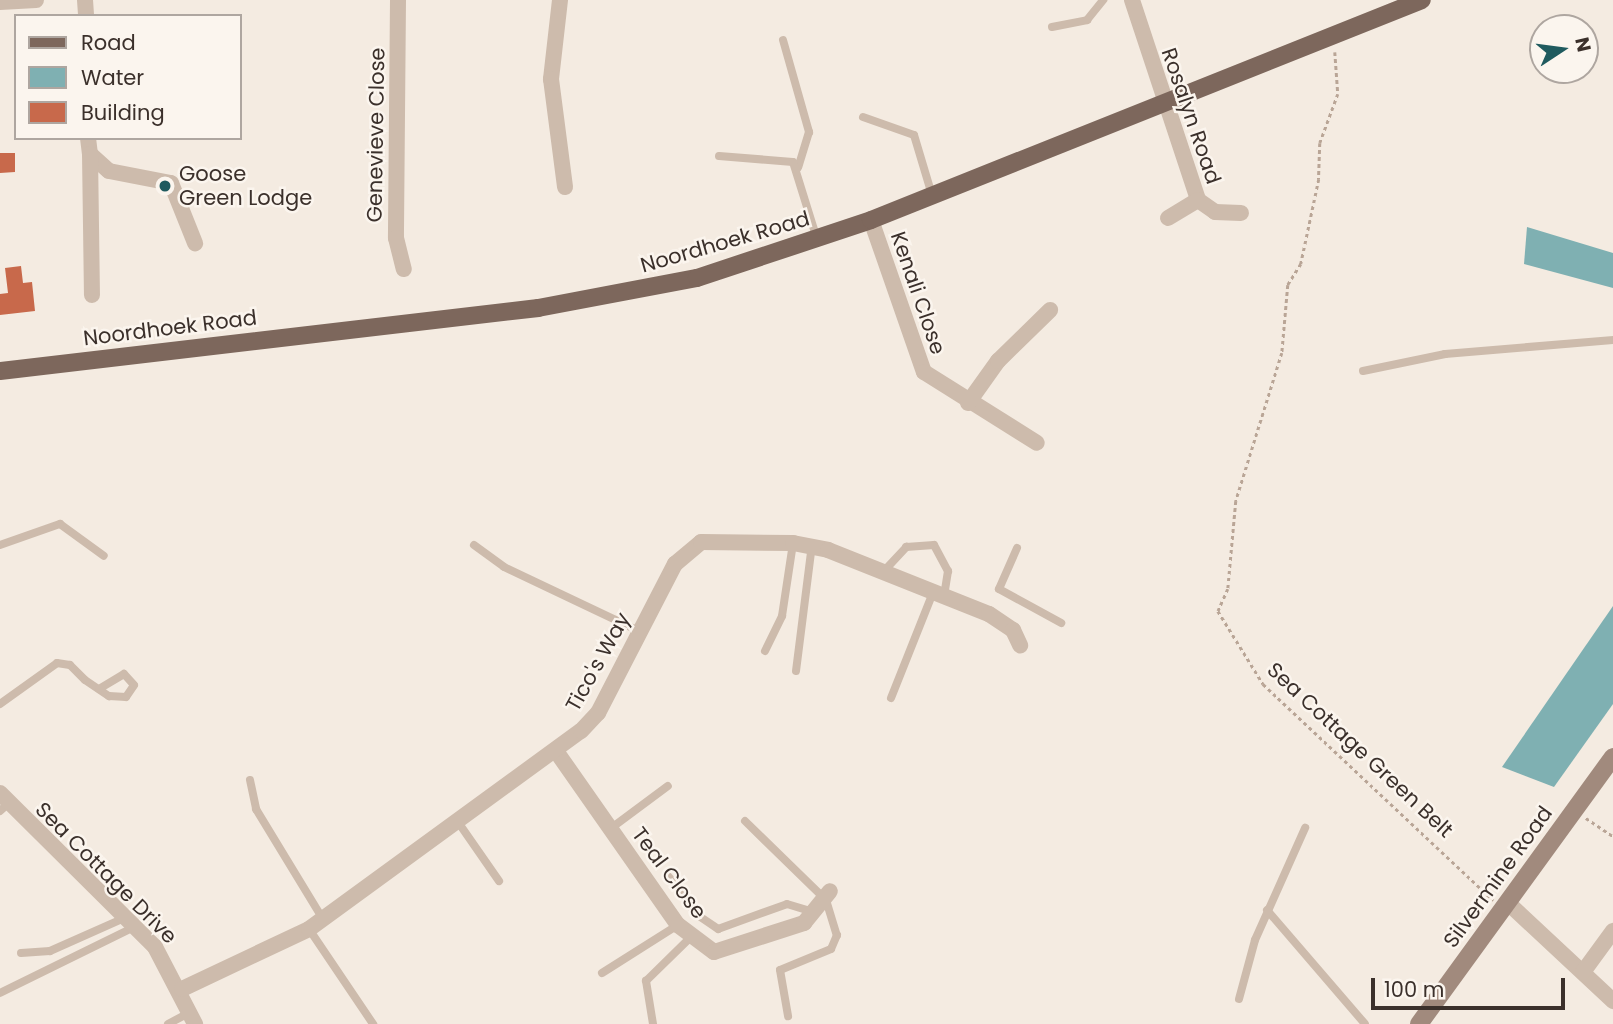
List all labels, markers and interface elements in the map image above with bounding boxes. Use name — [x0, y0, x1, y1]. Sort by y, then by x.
legend — [14, 14, 242, 140]
north arrow — [1529, 14, 1599, 84]
text: Road — [81, 28, 136, 57]
text: N — [1568, 35, 1598, 55]
street label: Rosalyn Road — [1156, 45, 1226, 187]
street label: Genevieve Close — [362, 47, 390, 223]
text: Water — [81, 63, 144, 92]
text: Building — [81, 98, 165, 127]
place label: Goose Green Lodge — [179, 161, 312, 211]
marker: Goose Green Lodge — [157, 178, 173, 194]
street label: Noordhoek Road — [638, 206, 812, 278]
street label: Kenali Close — [885, 228, 951, 358]
street label: Noordhoek Road — [82, 305, 258, 351]
street label: Tico's Way — [561, 608, 635, 716]
street label: Sea Cottage Green Belt — [1262, 657, 1458, 843]
street label: Sea Cottage Drive — [30, 797, 182, 949]
street label: Silvermine Road — [1438, 801, 1558, 953]
street label: Teal Close — [626, 822, 712, 924]
scale bar — [1375, 964, 1569, 1008]
text: 100 m — [1384, 975, 1444, 1004]

